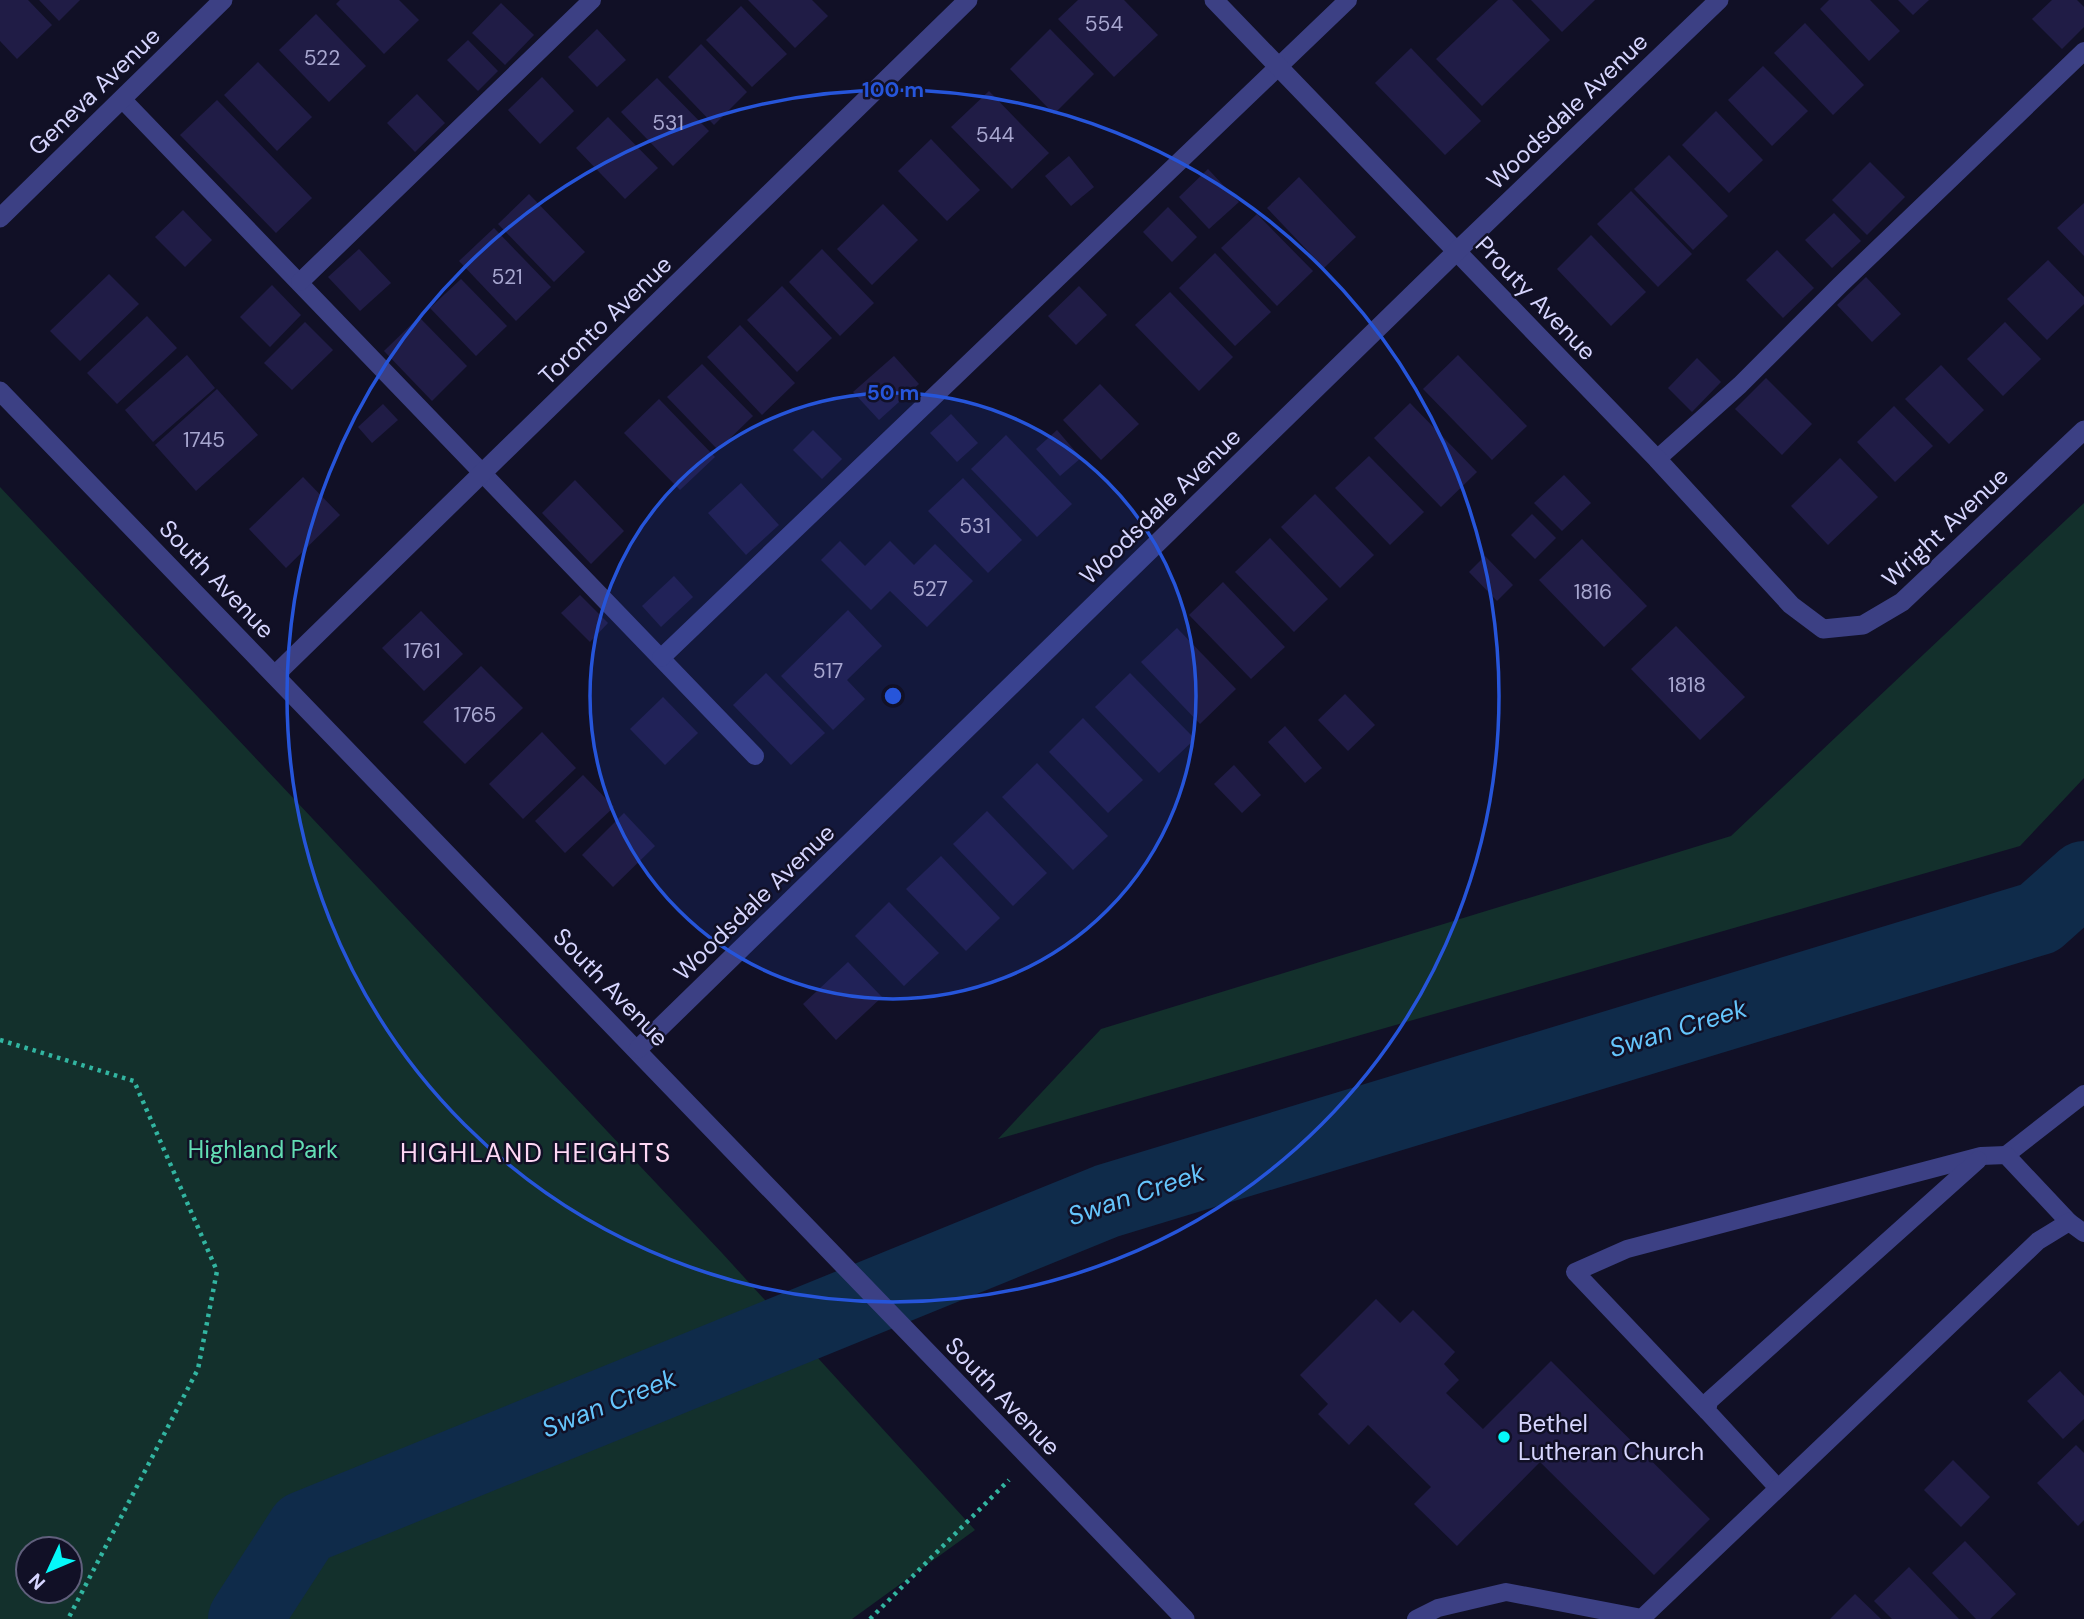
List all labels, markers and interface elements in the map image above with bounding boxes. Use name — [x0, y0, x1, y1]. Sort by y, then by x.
house number: 554 — [1085, 10, 1123, 38]
street label: Geneva Avenue — [21, 20, 167, 162]
street label: Woodsdale Avenue — [1480, 26, 1654, 196]
house number: 522 — [304, 44, 340, 72]
text: 100 m — [862, 76, 924, 104]
house number: 531 — [652, 109, 684, 137]
house number: 544 — [976, 121, 1014, 149]
street label: Prouty Avenue — [1469, 229, 1603, 367]
street label: Toronto Avenue — [532, 249, 678, 391]
house number: 521 — [491, 263, 523, 291]
text: 50 m — [867, 379, 919, 407]
street label: Woodsdale Avenue — [1073, 421, 1247, 591]
house number: 1745 — [183, 426, 225, 454]
street label: Wright Avenue — [1875, 460, 2015, 594]
house number: 531 — [959, 512, 991, 540]
street label: South Avenue — [153, 513, 281, 645]
house number: 527 — [912, 575, 948, 603]
house number: 1816 — [1574, 578, 1612, 606]
house number: 1761 — [404, 637, 440, 665]
house number: 517 — [813, 657, 843, 685]
house number: 1818 — [1668, 671, 1706, 699]
centre of rings — [881, 684, 905, 708]
house number: 1765 — [454, 701, 496, 729]
street label: Woodsdale Avenue — [667, 817, 841, 987]
street label: South Avenue — [547, 921, 675, 1053]
water label: Swan Creek — [1605, 991, 1752, 1065]
park label: Highland Park — [188, 1134, 338, 1165]
district label: HIGHLAND HEIGHTS — [400, 1136, 672, 1170]
water label: Swan Creek — [1063, 1155, 1210, 1233]
street label: South Avenue — [939, 1330, 1067, 1462]
water label: Swan Creek — [537, 1360, 682, 1445]
place label: Bethel Lutheran Church — [1518, 1408, 1704, 1467]
marker: Bethel Lutheran Church — [1496, 1429, 1512, 1445]
north arrow — [14, 1535, 84, 1605]
text: N — [23, 1568, 51, 1595]

